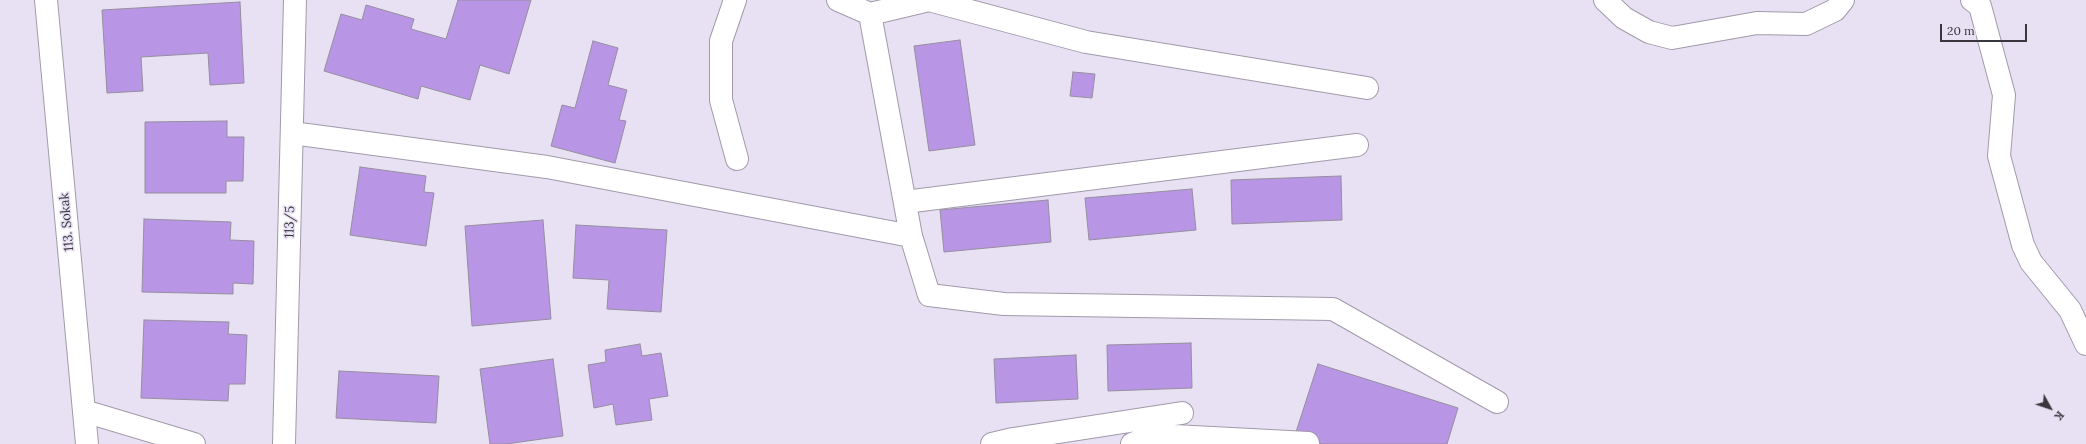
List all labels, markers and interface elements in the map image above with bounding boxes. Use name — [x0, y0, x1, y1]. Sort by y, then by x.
scale bar — [1942, 16, 2029, 42]
text: 20 m — [1947, 23, 1975, 38]
street label: 113. Sokak — [57, 192, 77, 252]
street label: 113/5 — [282, 206, 298, 238]
north arrow — [2030, 388, 2070, 428]
text: K — [2051, 408, 2067, 423]

